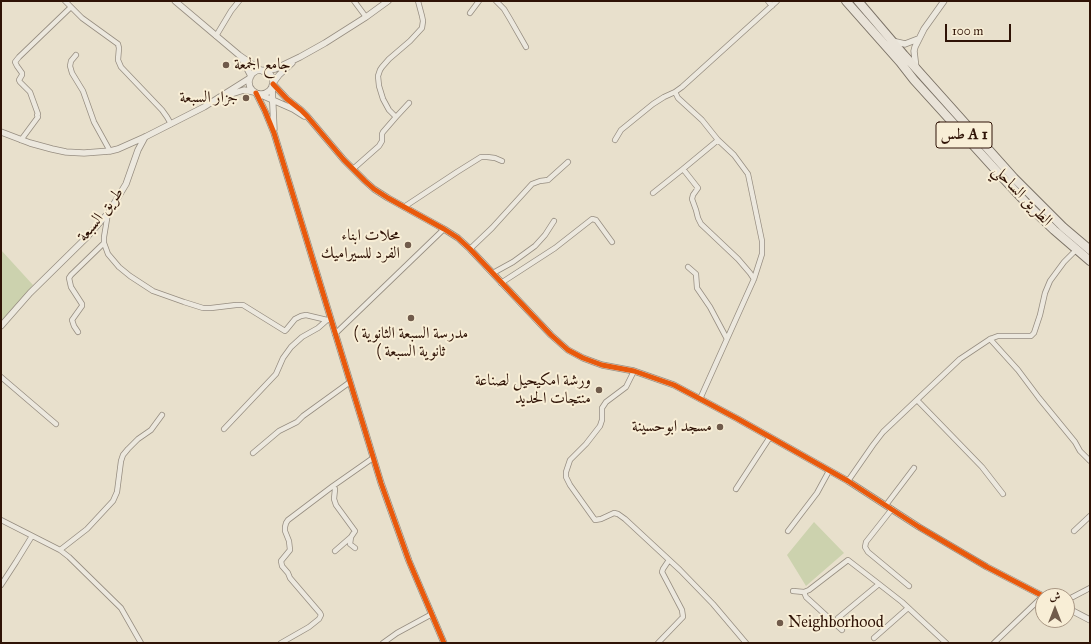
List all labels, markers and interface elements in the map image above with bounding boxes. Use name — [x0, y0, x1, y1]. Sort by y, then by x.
scale bar — [947, 16, 1013, 42]
text: 100 m — [952, 24, 983, 38]
place label: جامع الجمعة — [234, 55, 291, 75]
marker: جامع الجمعة — [221, 60, 231, 70]
place label: جزار السبعة — [179, 88, 238, 108]
marker: جزار السبعة — [241, 93, 251, 103]
road number: طس A 1 — [936, 122, 992, 148]
street label: الطريق الساحلي — [988, 161, 1056, 231]
street label: طريق السبعة — [74, 184, 128, 246]
place label: محلات ابناء الفرد للسيراميك — [321, 226, 400, 264]
marker: محلات ابناء الفرد للسيراميك — [403, 240, 413, 250]
marker: ( مدرسة السبعة الثانوية ( ثانوية السبعة — [406, 313, 416, 323]
place label: ( مدرسة السبعة الثانوية ( ثانوية السبعة — [354, 324, 468, 362]
place label: ورشة امكيحيل لصناعة منتجات الحديد — [475, 371, 591, 409]
marker: ورشة امكيحيل لصناعة منتجات الحديد — [594, 385, 604, 395]
place label: مسجد ابوحسينة — [632, 417, 712, 437]
marker: مسجد ابوحسينة — [715, 422, 725, 432]
north arrow — [1035, 588, 1075, 628]
text: ش — [1050, 590, 1060, 603]
place label: Neighborhood — [788, 613, 884, 633]
marker: Neighborhood — [775, 618, 785, 628]

